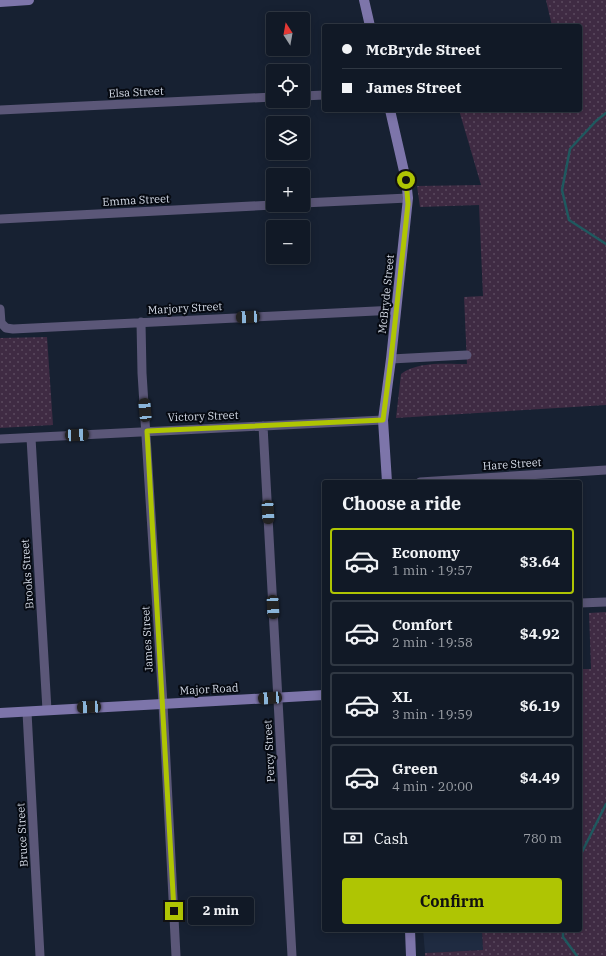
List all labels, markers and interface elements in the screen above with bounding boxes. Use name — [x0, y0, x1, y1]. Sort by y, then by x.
north arrow — [266, 12, 310, 56]
map controls — [266, 12, 310, 264]
text: McBryde Street — [366, 40, 481, 59]
button: locate — [266, 64, 310, 108]
text: James Street — [366, 78, 461, 97]
street label: Elsa Street — [108, 84, 164, 100]
button: layers — [266, 116, 310, 160]
button: + — [266, 168, 310, 212]
route start — [397, 171, 415, 189]
street label: Emma Street — [102, 191, 170, 209]
button: − — [266, 220, 310, 264]
street label: McBryde Street — [375, 254, 397, 334]
street label: Marjory Street — [147, 299, 223, 317]
car — [236, 310, 260, 324]
car — [138, 398, 152, 422]
street label: Victory Street — [167, 408, 239, 424]
car — [65, 428, 89, 442]
street label: Hare Street — [482, 455, 542, 473]
text: Choose a ride — [342, 492, 461, 515]
car — [261, 500, 275, 524]
street label: Brooks Street — [18, 538, 36, 609]
icon: car — [344, 543, 380, 579]
text: Economy — [392, 543, 460, 562]
text: $3.64 — [520, 552, 560, 571]
text: 1 min · 19:57 — [392, 562, 473, 579]
car — [266, 595, 280, 619]
street label: James Street — [138, 605, 156, 672]
icon: car — [344, 615, 380, 651]
text: Comfort — [392, 615, 452, 634]
text: $4.92 — [520, 624, 560, 643]
text: 2 min · 19:58 — [392, 634, 473, 651]
street label: Major Road — [179, 680, 239, 698]
icon: car — [344, 687, 380, 723]
text: XL — [392, 687, 412, 706]
car — [258, 691, 282, 705]
text: $6.19 — [520, 696, 560, 715]
car — [77, 700, 101, 714]
text: 3 min · 19:59 — [392, 706, 473, 723]
street label: Percy Street — [260, 719, 278, 783]
icon: car — [344, 759, 380, 795]
text: Green — [392, 759, 438, 778]
text: $4.49 — [520, 768, 560, 787]
text: 4 min · 20:00 — [392, 778, 473, 795]
street label: Bruce Street — [13, 802, 31, 867]
icon: cash — [342, 827, 364, 849]
text: Cash — [374, 829, 408, 848]
text: 780 m — [523, 830, 562, 847]
button: Confirm — [342, 878, 562, 924]
callout: 2 min — [188, 897, 254, 925]
route end — [165, 902, 183, 920]
text: 2 min — [203, 902, 239, 919]

